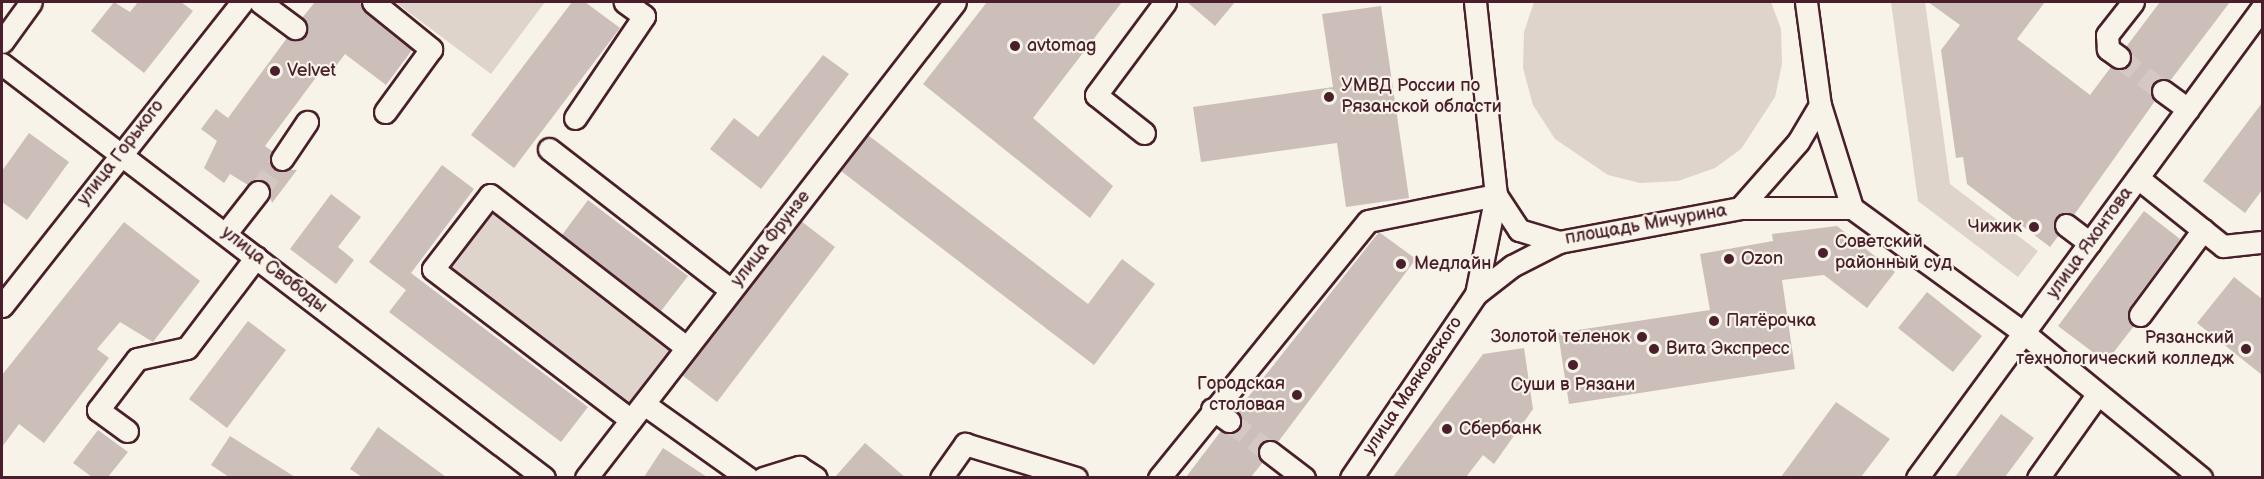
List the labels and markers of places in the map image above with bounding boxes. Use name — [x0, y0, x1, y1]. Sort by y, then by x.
place label: avtomag — [1027, 35, 1096, 57]
marker: avtomag — [1008, 39, 1022, 53]
place label: Velvet — [287, 60, 336, 82]
marker: Velvet — [268, 64, 282, 78]
place label: УМВД России по Рязанской области — [1341, 76, 1502, 118]
marker: УМВД России по Рязанской области — [1322, 90, 1336, 104]
place label: Чижик — [1968, 216, 2022, 238]
marker: Чижик — [2027, 220, 2041, 234]
place label: Советский районный суд — [1835, 232, 1952, 274]
marker: Советский районный суд — [1816, 246, 1830, 260]
place label: Ozon — [1741, 248, 1783, 270]
marker: Ozon — [1722, 252, 1736, 266]
place label: Медлайн — [1414, 253, 1491, 275]
marker: Медлайн — [1392, 255, 1410, 273]
place label: Пятёрочка — [1726, 310, 1816, 332]
marker: Пятёрочка — [1707, 314, 1721, 328]
place label: Золотой теленок — [1491, 326, 1630, 348]
place label: Рязанский технологический колледж — [2016, 328, 2234, 370]
marker: Золотой теленок — [1635, 330, 1649, 344]
place label: Вита Экспресс — [1666, 338, 1790, 360]
marker: Вита Экспресс — [1647, 342, 1661, 356]
marker: Рязанский технологический колледж — [2239, 342, 2253, 356]
marker: Суши в Рязани — [1566, 358, 1580, 372]
place label: Городская столовая — [1197, 374, 1285, 416]
place label: Суши в Рязани — [1511, 374, 1635, 396]
marker: Городская столовая — [1290, 388, 1304, 402]
place label: Сбербанк — [1459, 418, 1541, 440]
marker: Сбербанк — [1440, 422, 1454, 436]

